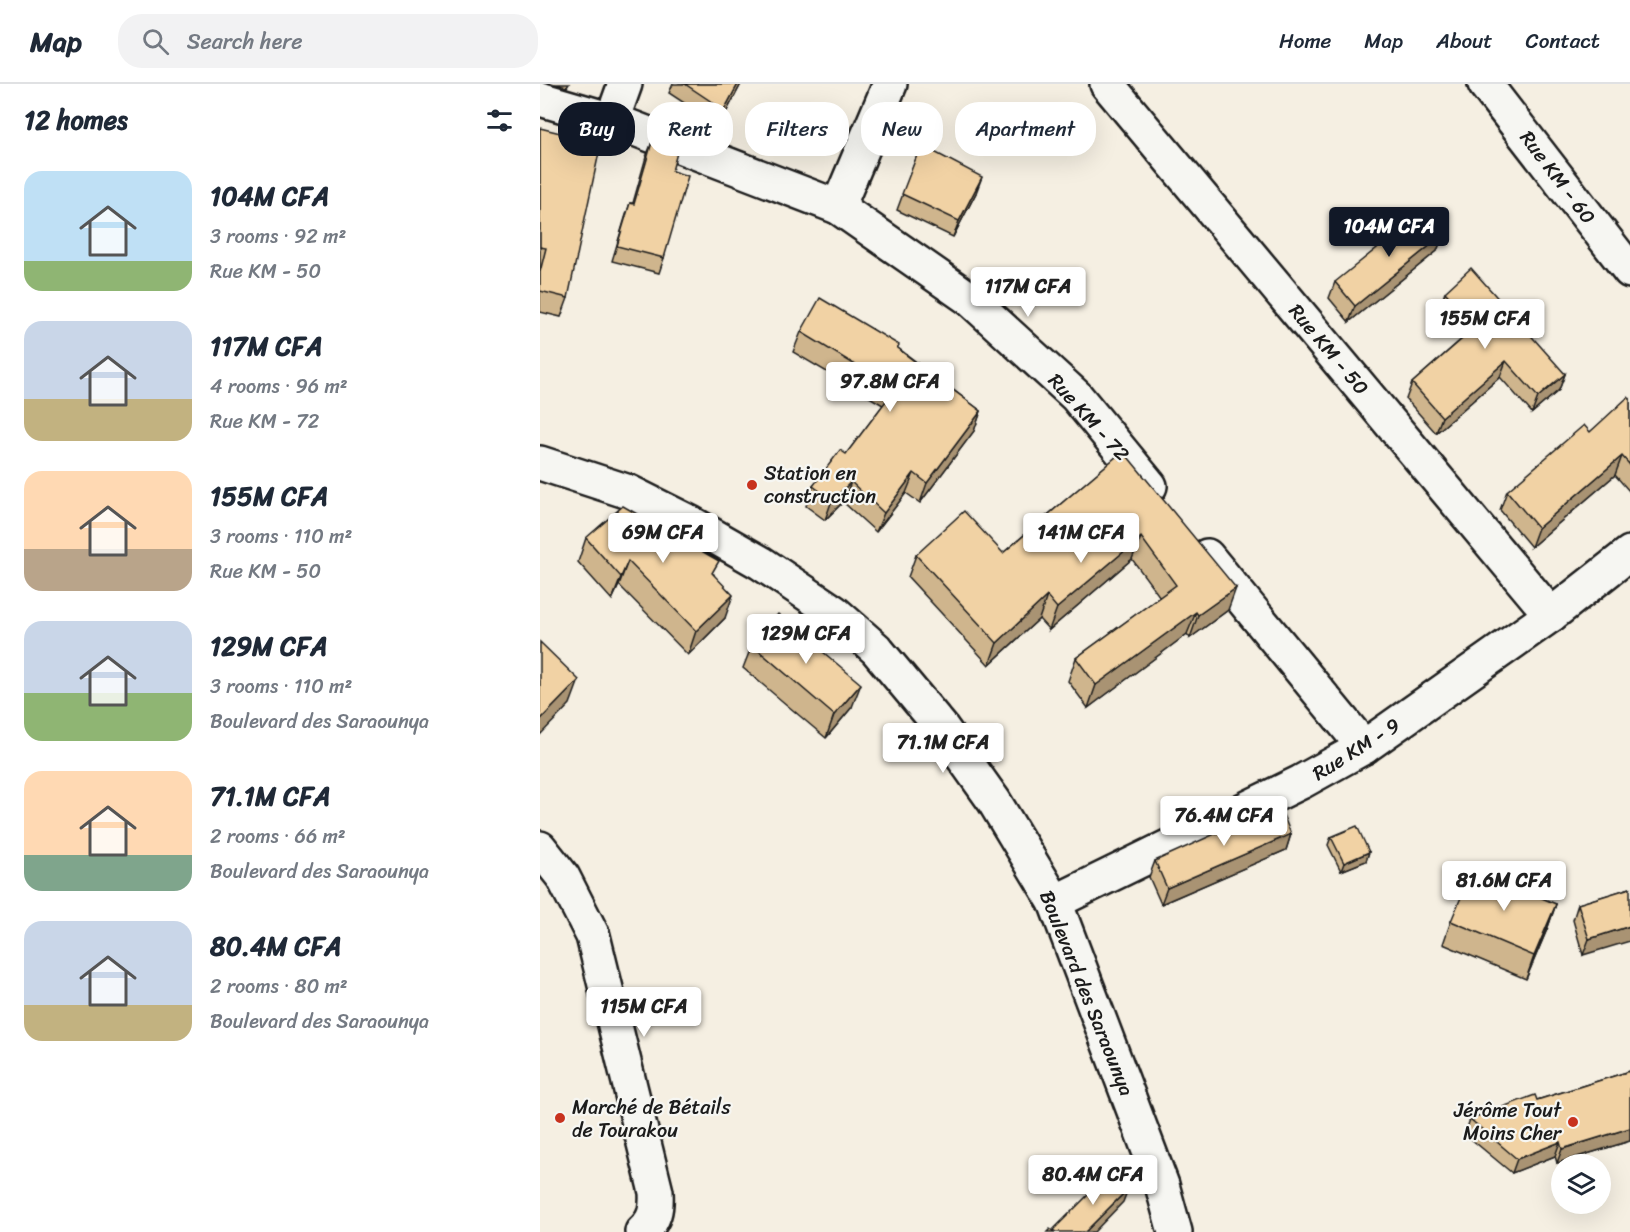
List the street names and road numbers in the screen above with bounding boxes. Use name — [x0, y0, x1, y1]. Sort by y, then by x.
street label: Rue KM - 60 — [1510, 123, 1605, 232]
street label: Rue KM - 50 — [1279, 295, 1378, 403]
street label: Rue KM - 72 — [1039, 365, 1139, 470]
street label: Rue KM - 9 — [1305, 708, 1407, 790]
street label: Boulevard des Saraounya — [1029, 885, 1144, 1101]

